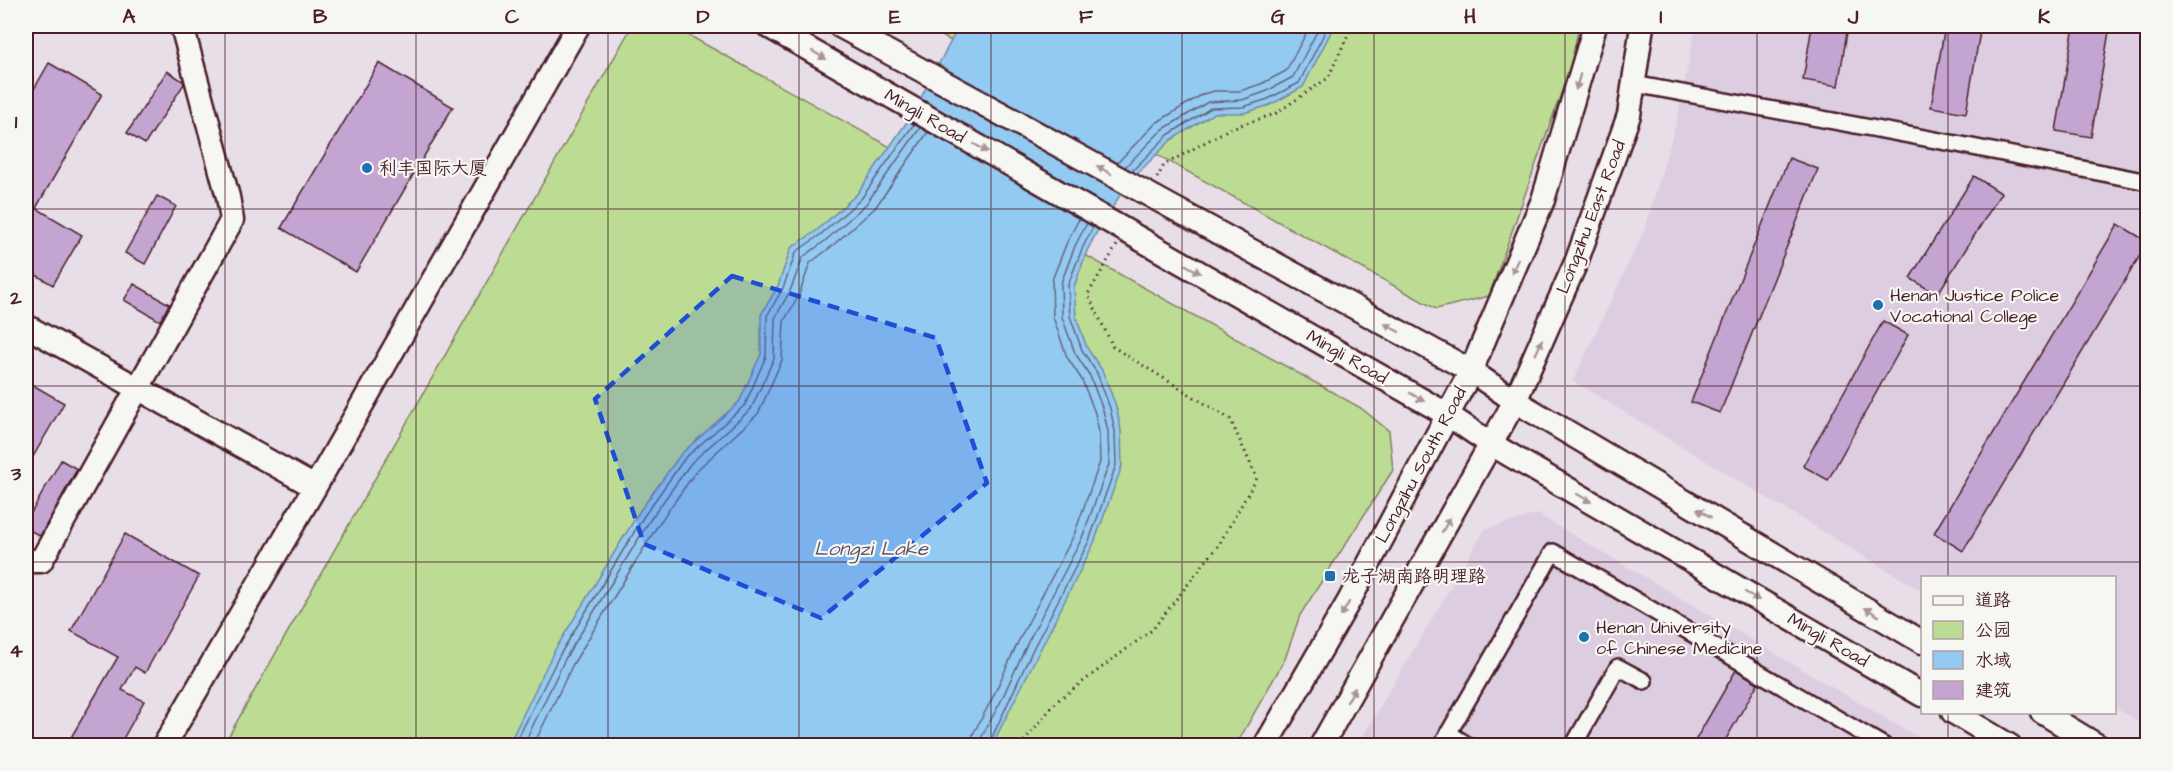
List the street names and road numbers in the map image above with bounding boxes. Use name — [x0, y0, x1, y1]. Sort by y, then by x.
street label: Mingli Road — [879, 83, 970, 150]
street label: Longzihu East Road — [1550, 137, 1633, 298]
street label: Mingli Road — [1301, 324, 1392, 391]
street label: Longzihu South Road — [1369, 383, 1474, 548]
street label: Mingli Road — [1782, 607, 1873, 674]

